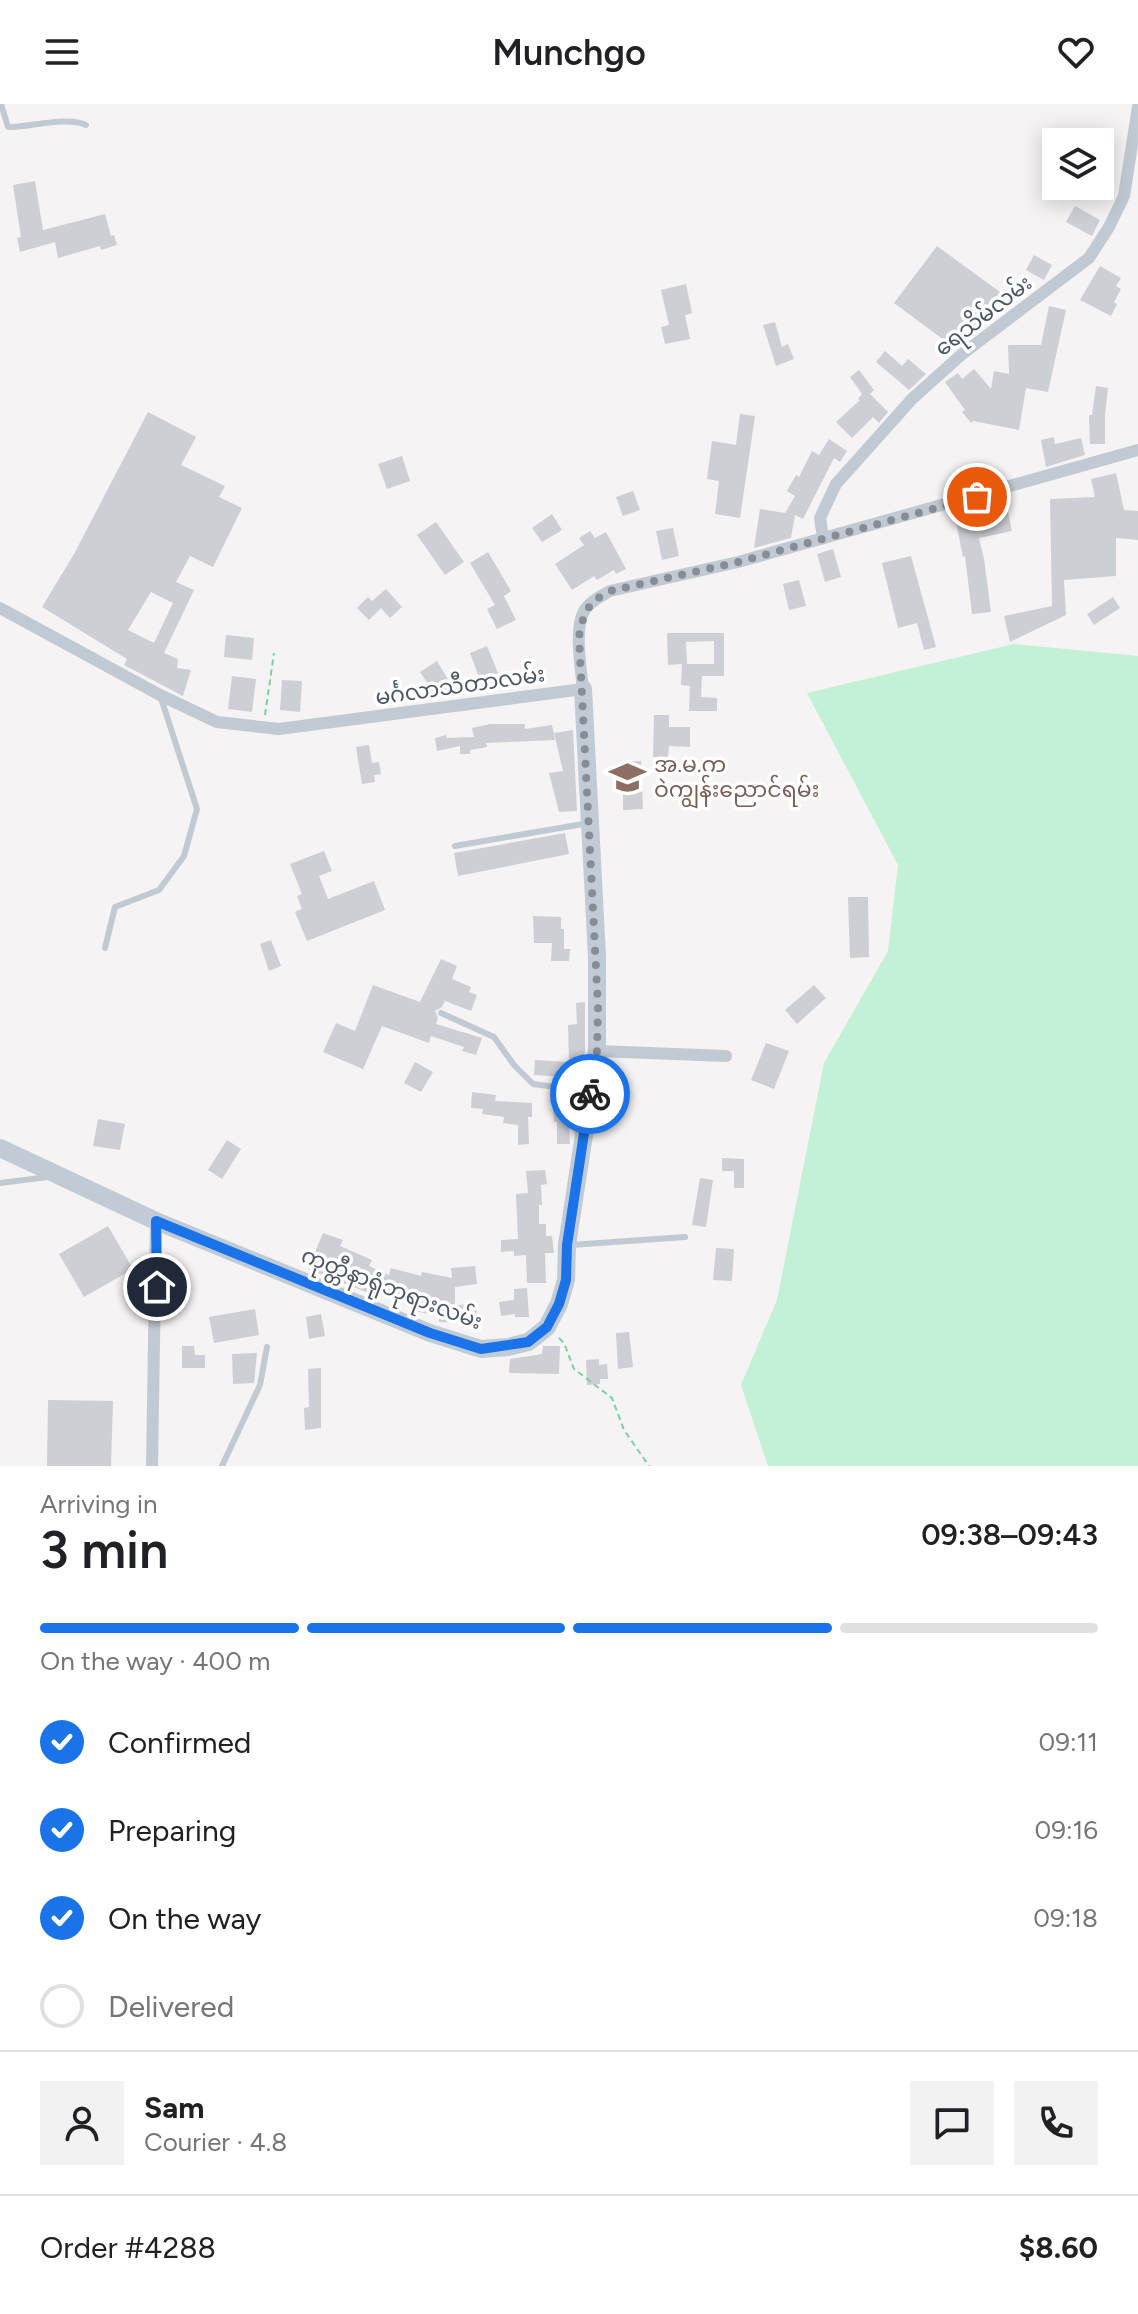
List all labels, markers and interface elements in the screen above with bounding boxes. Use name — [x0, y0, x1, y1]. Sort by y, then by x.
icon: menu — [40, 30, 84, 74]
icon: heart — [1054, 30, 1098, 74]
text: Munchgo — [492, 31, 646, 74]
map controls — [1042, 128, 1114, 200]
button: layers — [1042, 128, 1114, 200]
street label: ရေသိမ်လမ်း — [928, 268, 1040, 365]
pin — [943, 463, 1011, 531]
icon: bag — [955, 475, 999, 519]
street label: မင်္ဂလာသီတာလမ်း — [373, 658, 547, 711]
place label: အ.မ.က ဝဲကျွန်းညောင်ရမ်း — [654, 751, 819, 809]
school or university icon: အ.မ.က ဝဲကျွန်းညောင်ရမ်း — [609, 758, 647, 796]
courier — [550, 1054, 630, 1134]
icon: bike — [568, 1072, 612, 1116]
street label: ကုတ္တီနာရုံဘုရားလမ်း — [296, 1240, 487, 1339]
pin — [123, 1253, 191, 1321]
icon: home — [135, 1265, 179, 1309]
text: Arriving in — [40, 1488, 158, 1520]
text: 09:38–09:43 — [921, 1516, 1098, 1553]
text: 3 min — [40, 1519, 168, 1581]
text: On the way · 400 m — [40, 1645, 270, 1677]
icon: check — [40, 1720, 84, 1764]
text: Confirmed — [108, 1724, 251, 1761]
text: 09:11 — [1039, 1726, 1098, 1758]
icon: check — [40, 1808, 84, 1852]
text: Preparing — [108, 1812, 236, 1849]
text: 09:16 — [1035, 1814, 1098, 1846]
icon: check — [40, 1896, 84, 1940]
text: On the way — [108, 1900, 261, 1937]
text: 09:18 — [1033, 1902, 1098, 1934]
text: Delivered — [108, 1988, 234, 2025]
button: person — [40, 2081, 124, 2165]
button: chat — [910, 2081, 994, 2165]
button: phone — [1014, 2081, 1098, 2165]
text: Sam — [144, 2089, 204, 2126]
text: Courier · 4.8 — [144, 2126, 287, 2158]
text: Order #4288 — [40, 2229, 216, 2266]
text: $8.60 — [1019, 2229, 1098, 2266]

